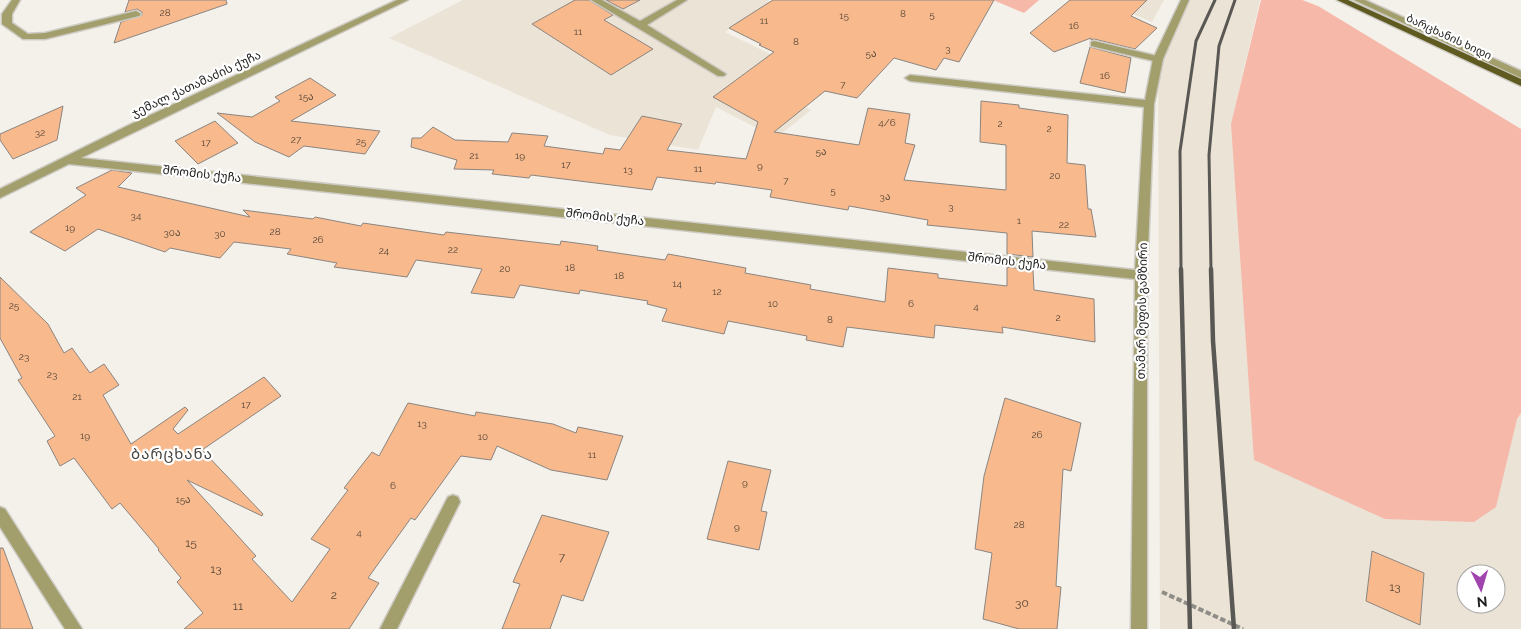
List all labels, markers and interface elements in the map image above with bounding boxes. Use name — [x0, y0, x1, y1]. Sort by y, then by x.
house number: 28 — [159, 7, 171, 18]
house number: 8 — [900, 8, 906, 19]
house number: 5 — [929, 9, 935, 20]
house number: 15 — [839, 10, 849, 21]
street label: ბარცხანის ხიდი — [1404, 12, 1494, 62]
house number: 11 — [760, 15, 769, 26]
house number: 16 — [1069, 20, 1079, 31]
house number: 11 — [574, 26, 583, 37]
house number: 8 — [793, 36, 799, 47]
house number: 3 — [945, 43, 951, 54]
street label: ჯემალ ქათამაძის ქუჩა — [129, 48, 263, 121]
house number: 5ა — [866, 48, 876, 59]
house number: 16 — [1100, 70, 1110, 81]
house number: 7 — [840, 79, 846, 90]
house number: 15ა — [298, 91, 314, 102]
house number: 4/6 — [878, 117, 896, 128]
house number: 2 — [997, 118, 1003, 129]
house number: 2 — [1046, 123, 1052, 134]
house number: 32 — [35, 127, 45, 138]
house number: 27 — [291, 134, 302, 145]
house number: 25 — [356, 136, 367, 147]
house number: 17 — [201, 137, 211, 148]
house number: 5ა — [816, 146, 826, 157]
house number: 21 — [469, 150, 479, 161]
house number: 19 — [515, 150, 525, 161]
house number: 17 — [561, 159, 571, 170]
house number: 9 — [757, 160, 763, 171]
street label: შრომის ქუჩა — [162, 163, 242, 185]
house number: 11 — [694, 163, 703, 174]
house number: 13 — [623, 164, 633, 175]
house number: 20 — [1049, 170, 1061, 181]
house number: 7 — [783, 175, 789, 186]
house number: 5 — [830, 185, 836, 196]
house number: 3ა — [880, 191, 890, 202]
house number: 3 — [948, 201, 954, 212]
street label: შრომის ქუჩა — [565, 206, 645, 228]
house number: 34 — [131, 210, 142, 221]
house number: 1 — [1017, 215, 1022, 226]
house number: 22 — [1059, 219, 1069, 230]
house number: 19 — [65, 222, 75, 233]
house number: 28 — [269, 226, 281, 237]
house number: 30ა — [164, 227, 180, 238]
house number: 30 — [214, 228, 226, 239]
house number: 26 — [312, 234, 324, 245]
street label: თამარ მეფის გამზირი — [1134, 242, 1150, 380]
house number: 22 — [448, 244, 458, 255]
house number: 24 — [379, 245, 390, 256]
street label: შრომის ქუჩა — [967, 250, 1047, 272]
house number: 18 — [565, 262, 575, 273]
house number: 20 — [499, 263, 511, 274]
house number: 18 — [614, 270, 624, 281]
house number: 14 — [672, 278, 682, 289]
house number: 12 — [712, 286, 722, 297]
house number: 10 — [768, 298, 778, 309]
house number: 6 — [908, 298, 914, 309]
house number: 25 — [9, 300, 20, 311]
house number: 4 — [973, 301, 979, 312]
house number: 2 — [1055, 312, 1061, 323]
house number: 8 — [827, 314, 833, 325]
house number: 23 — [19, 351, 29, 362]
house number: 23 — [47, 369, 57, 380]
house number: 21 — [72, 391, 82, 402]
house number: 17 — [241, 399, 251, 410]
house number: 13 — [417, 418, 427, 429]
house number: 26 — [1031, 429, 1043, 440]
house number: 19 — [80, 430, 90, 441]
house number: 10 — [478, 431, 488, 442]
district label: ბარცხანა — [131, 445, 213, 463]
house number: 11 — [588, 449, 597, 460]
house number: 9 — [742, 477, 748, 488]
house number: 6 — [390, 480, 396, 491]
house number: 15ა — [175, 494, 191, 505]
house number: 28 — [1013, 519, 1025, 530]
house number: 9 — [734, 521, 740, 532]
house number: 4 — [356, 527, 362, 538]
house number: 15 — [185, 536, 197, 550]
house number: 7 — [559, 550, 566, 564]
house number: 13 — [210, 562, 222, 576]
north arrow — [1456, 564, 1506, 614]
house number: 13 — [1389, 580, 1401, 594]
house number: 2 — [331, 588, 337, 602]
text: N — [1476, 594, 1488, 610]
house number: 30 — [1015, 596, 1029, 610]
house number: 11 — [233, 599, 243, 613]

